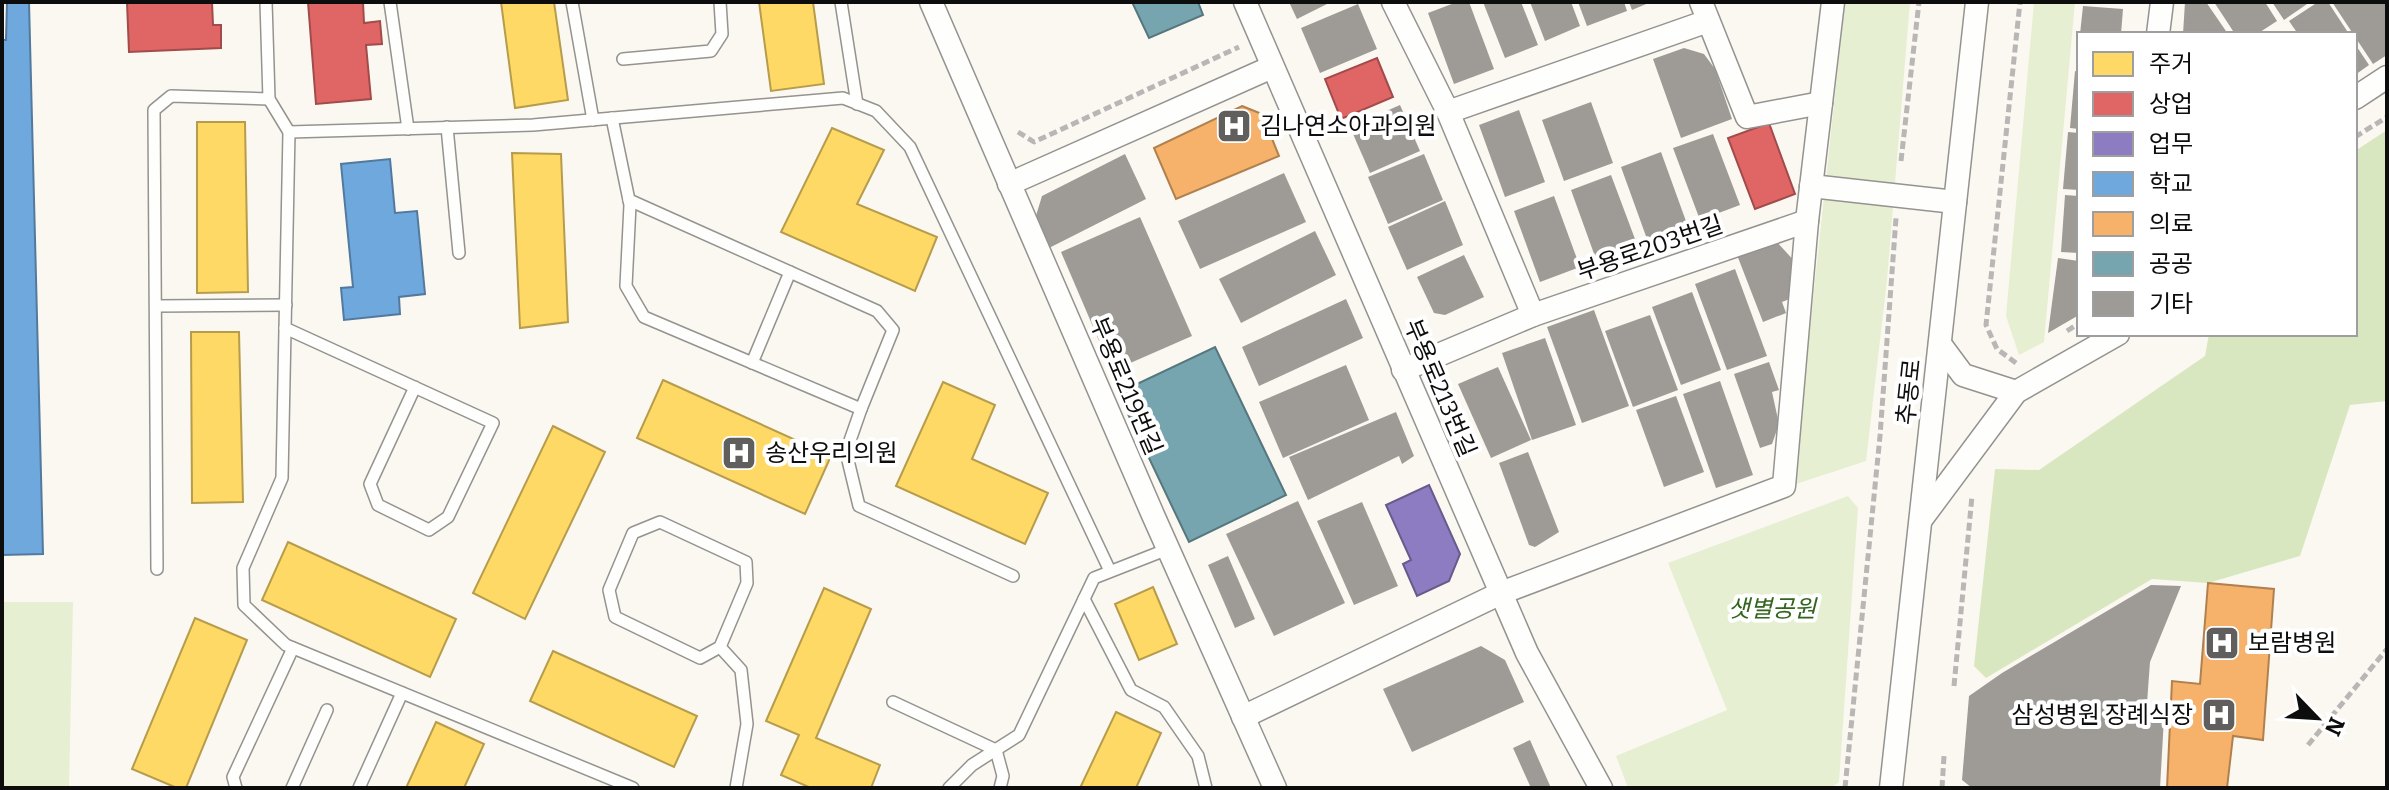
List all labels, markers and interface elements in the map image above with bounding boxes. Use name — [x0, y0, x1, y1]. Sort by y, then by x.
legend — [2077, 32, 2357, 336]
text: 주거 — [2149, 50, 2193, 78]
text: 상업 — [2149, 90, 2193, 118]
hospital icon: 김나연소아과의원 — [1215, 107, 1253, 145]
place label: 김나연소아과의원 — [1260, 112, 1437, 140]
text: 업무 — [2149, 130, 2193, 158]
text: 학교 — [2149, 170, 2193, 198]
street label: 부용로203번길 — [1573, 210, 1727, 286]
text: 의료 — [2149, 210, 2193, 238]
text: 공공 — [2149, 250, 2193, 278]
text: 기타 — [2149, 290, 2193, 318]
street label: 부용로219번길 — [1084, 313, 1168, 459]
street label: 부용로213번길 — [1398, 315, 1482, 461]
street label: 추동로 — [1892, 358, 1926, 426]
hospital icon: 송산우리의원 — [720, 434, 758, 472]
place label: 송산우리의원 — [765, 439, 897, 467]
park label: 샛별공원 — [1728, 595, 1818, 623]
hospital icon: 보람병원 — [2203, 624, 2241, 662]
place label: 보람병원 — [2248, 629, 2336, 657]
north arrow — [2277, 678, 2357, 758]
hospital icon: 삼성병원 장례식장 — [2200, 696, 2238, 734]
place label: 삼성병원 장례식장 — [2012, 701, 2193, 729]
text: N — [2319, 713, 2350, 740]

